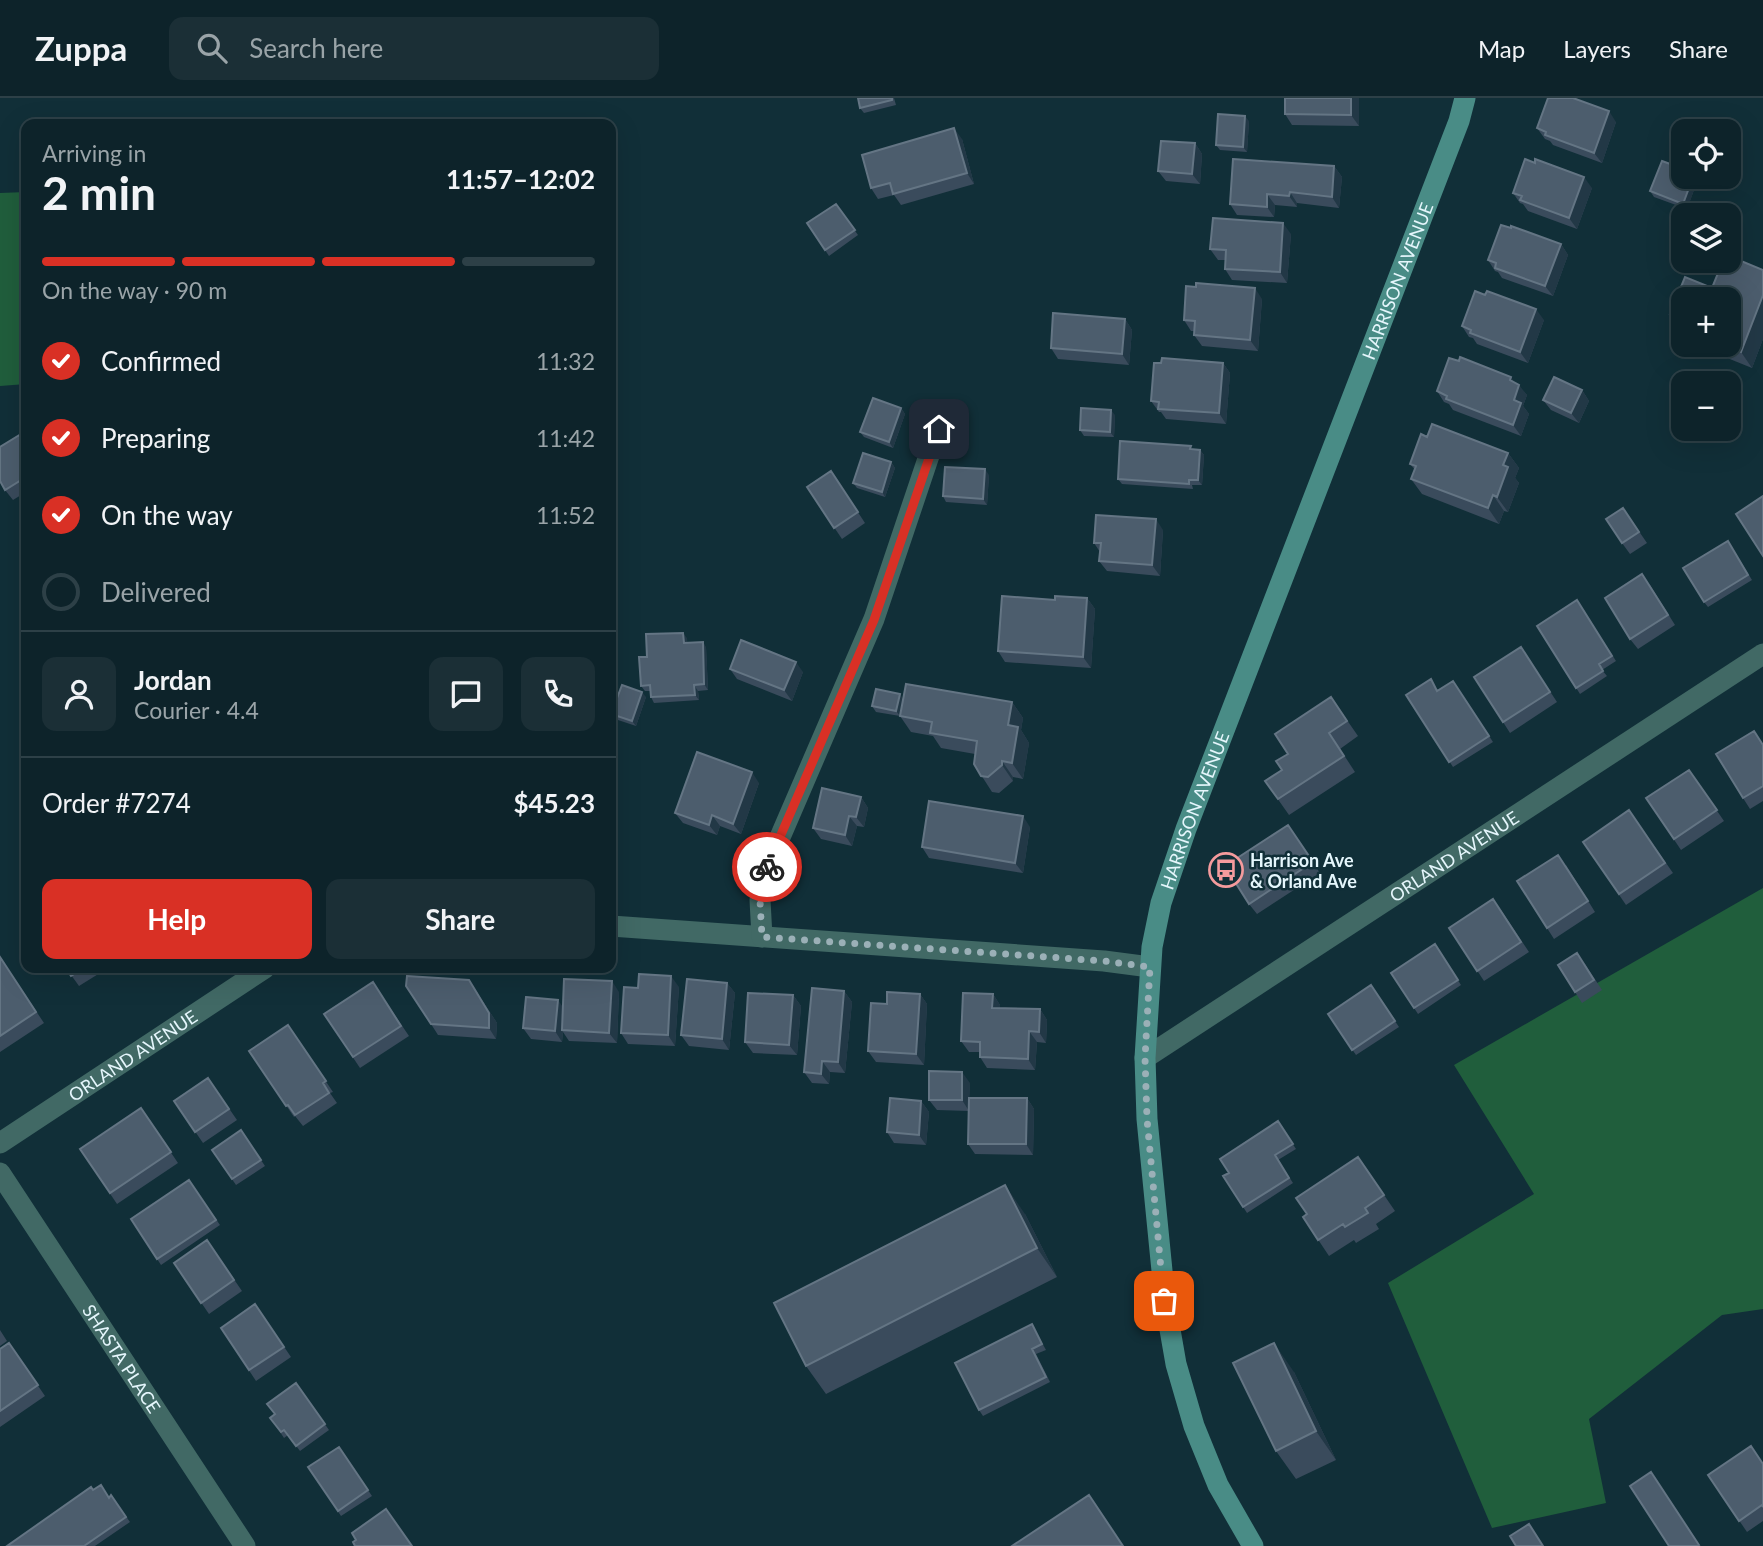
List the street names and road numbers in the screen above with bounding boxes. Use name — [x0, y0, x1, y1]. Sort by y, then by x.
street label: HARRISON AVENUE — [1357, 199, 1438, 363]
street label: HARRISON AVENUE — [1155, 728, 1234, 892]
street label: ORLAND AVENUE — [1385, 806, 1523, 906]
street label: ORLAND AVENUE — [64, 1005, 201, 1106]
street label: SHASTA PLACE — [78, 1300, 165, 1417]

